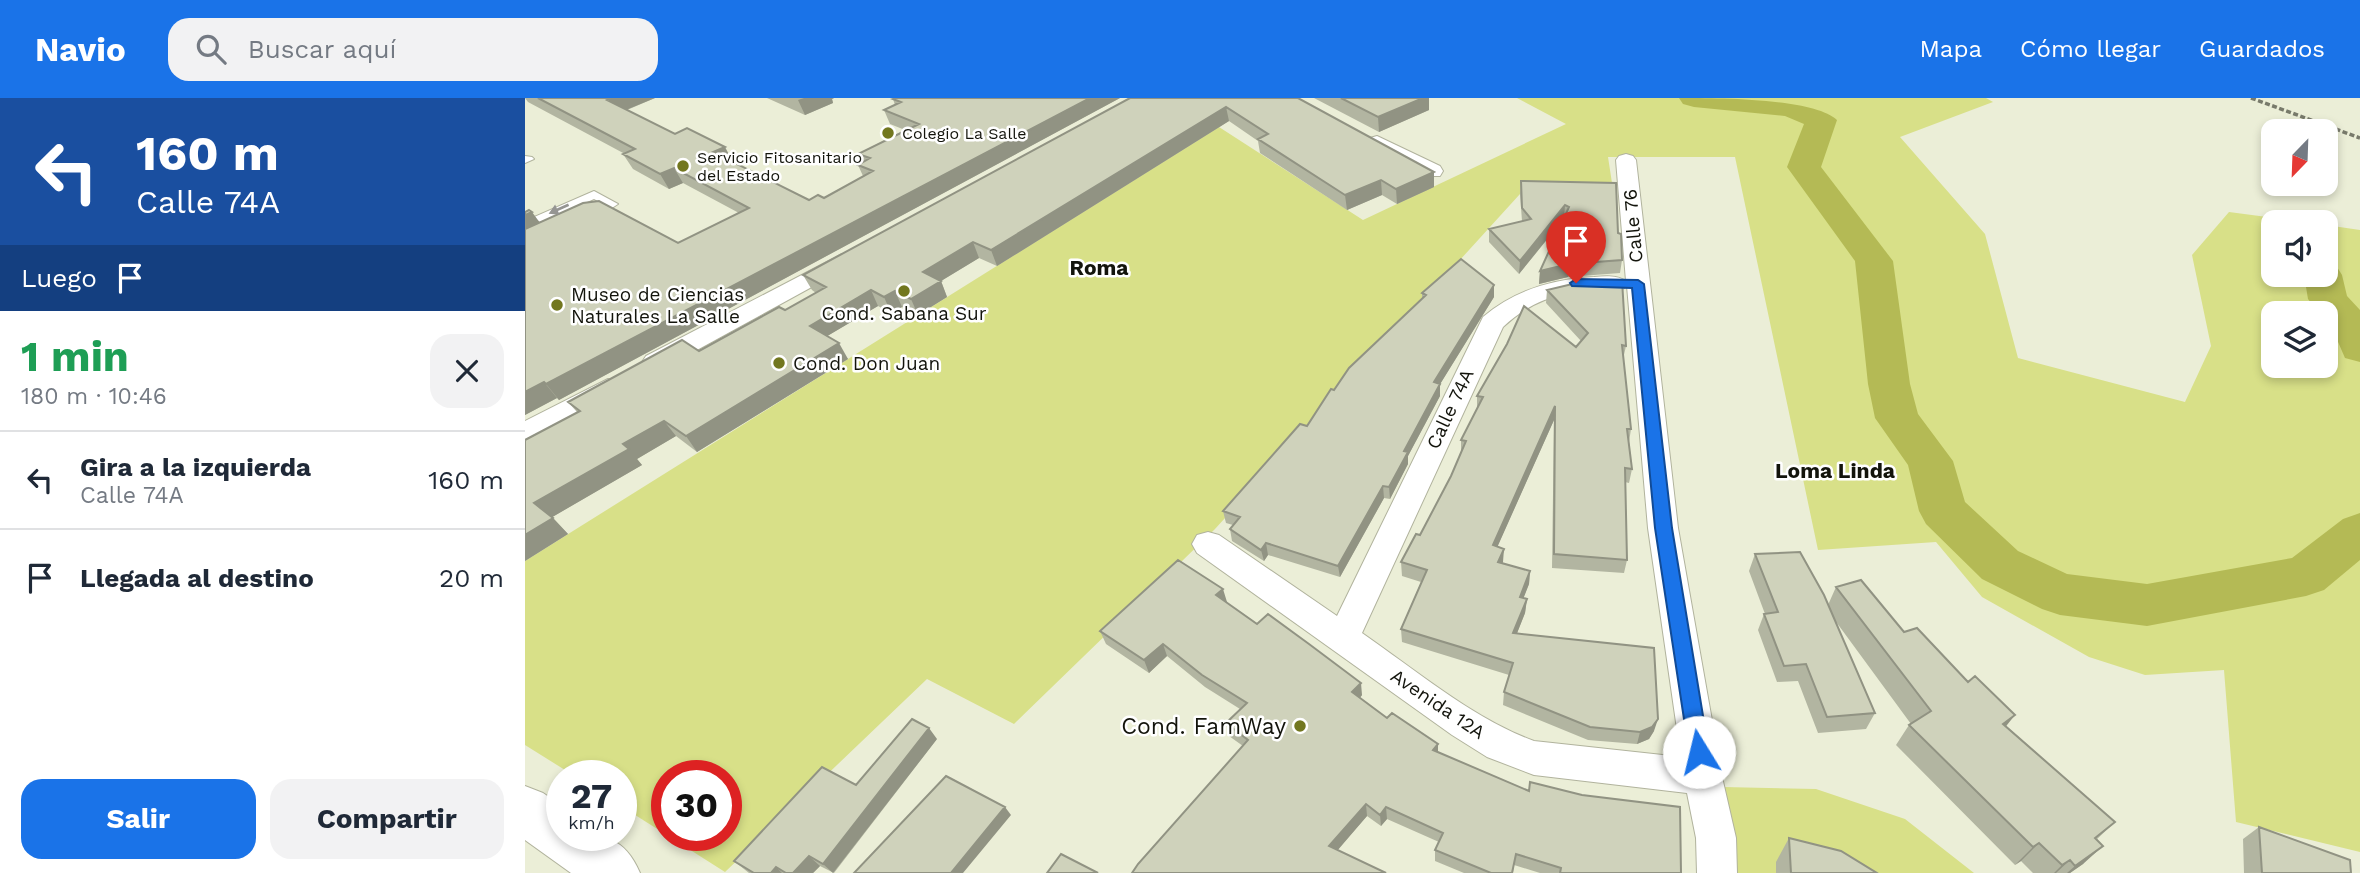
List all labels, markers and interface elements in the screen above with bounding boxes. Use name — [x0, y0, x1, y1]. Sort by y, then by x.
search box — [168, 18, 658, 81]
text: Navio — [35, 30, 126, 69]
icon: search — [192, 30, 230, 68]
text: Buscar aquí — [248, 34, 397, 64]
text: Mapa — [1920, 35, 1982, 63]
text: Cómo llegar — [2020, 35, 2161, 63]
text: Guardados — [2199, 35, 2325, 63]
north arrow — [2261, 119, 2338, 196]
map controls — [2261, 119, 2338, 378]
text: 160 m — [136, 124, 279, 182]
place label: Colegio La Salle — [902, 124, 1026, 143]
marker: Colegio La Salle — [880, 125, 896, 141]
icon: left — [21, 126, 112, 217]
place label: Servicio Fitosanitario del Estado — [697, 148, 862, 185]
marker: Servicio Fitosanitario del Estado — [675, 158, 691, 174]
text: Calle 74A — [136, 183, 280, 221]
street label: Calle 76 — [1618, 188, 1648, 264]
one-way arrow — [549, 204, 570, 215]
button: sound — [2261, 210, 2338, 287]
pin — [1546, 211, 1606, 283]
icon: arrive — [1557, 222, 1595, 260]
district label: Roma — [1070, 255, 1129, 280]
icon: arrive — [111, 259, 149, 297]
text: Luego — [21, 263, 97, 293]
place label: Museo de Ciencias Naturales La Salle — [571, 283, 744, 328]
marker: Cond. Sabana Sur — [896, 283, 912, 299]
marker: Museo de Ciencias Naturales La Salle — [549, 297, 565, 313]
button: layers — [2261, 301, 2338, 378]
place label: Cond. Sabana Sur — [821, 302, 987, 325]
text: 1 min — [21, 332, 129, 381]
button: close — [430, 334, 504, 408]
place label: Cond. Don Juan — [793, 352, 940, 375]
marker: Cond. Don Juan — [771, 355, 787, 371]
street label: Calle 74A — [1421, 365, 1479, 453]
text: 180 m · 10:46 — [21, 383, 167, 410]
text: Gira a la izquierda — [80, 452, 311, 482]
district label: Loma Linda — [1775, 458, 1896, 483]
icon: left — [21, 461, 59, 499]
text: 160 m — [428, 465, 504, 495]
text: Calle 74A — [80, 482, 184, 509]
icon: arrive — [21, 559, 59, 597]
text: Llegada al destino — [80, 563, 314, 593]
text: 20 m — [439, 563, 504, 593]
street label: Avenida 12A — [1386, 664, 1490, 744]
place label: Cond. FamWay — [1121, 713, 1286, 740]
position arrow — [1662, 715, 1736, 789]
marker: Cond. FamWay — [1292, 718, 1308, 734]
speed limit sign: 30 — [651, 760, 742, 851]
text: 27 — [571, 775, 612, 817]
button: Salir — [21, 779, 256, 859]
button: Compartir — [270, 779, 504, 859]
text: km/h — [568, 812, 615, 833]

